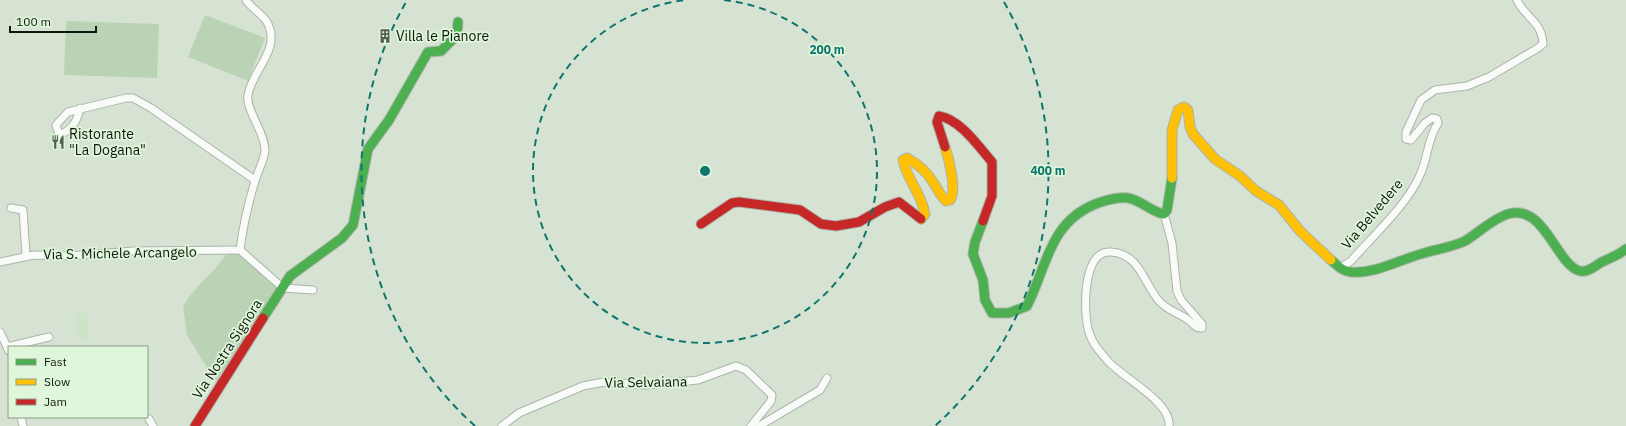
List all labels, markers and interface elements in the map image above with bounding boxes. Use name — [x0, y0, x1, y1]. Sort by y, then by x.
scale bar — [10, 8, 96, 34]
text: 100 m — [16, 14, 51, 29]
place label: Villa le Pianore — [396, 27, 489, 45]
building icon: Villa le Pianore — [377, 28, 393, 44]
text: 200 m — [809, 42, 845, 57]
place label: Ristorante "La Dogana" — [69, 125, 146, 159]
restaurant icon: Ristorante "La Dogana" — [50, 134, 66, 150]
text: 400 m — [1030, 163, 1066, 178]
centre of rings — [698, 164, 712, 178]
street label: Via Belvedere — [1337, 175, 1407, 253]
street label: Via S. Michele Arcangelo — [43, 243, 197, 263]
street label: Via Nostra Signora — [188, 295, 266, 402]
legend — [8, 346, 148, 418]
text: Fast — [44, 354, 67, 369]
street label: Via Selvaiana — [604, 372, 688, 392]
text: Slow — [44, 374, 70, 389]
text: Jam — [44, 394, 67, 409]

